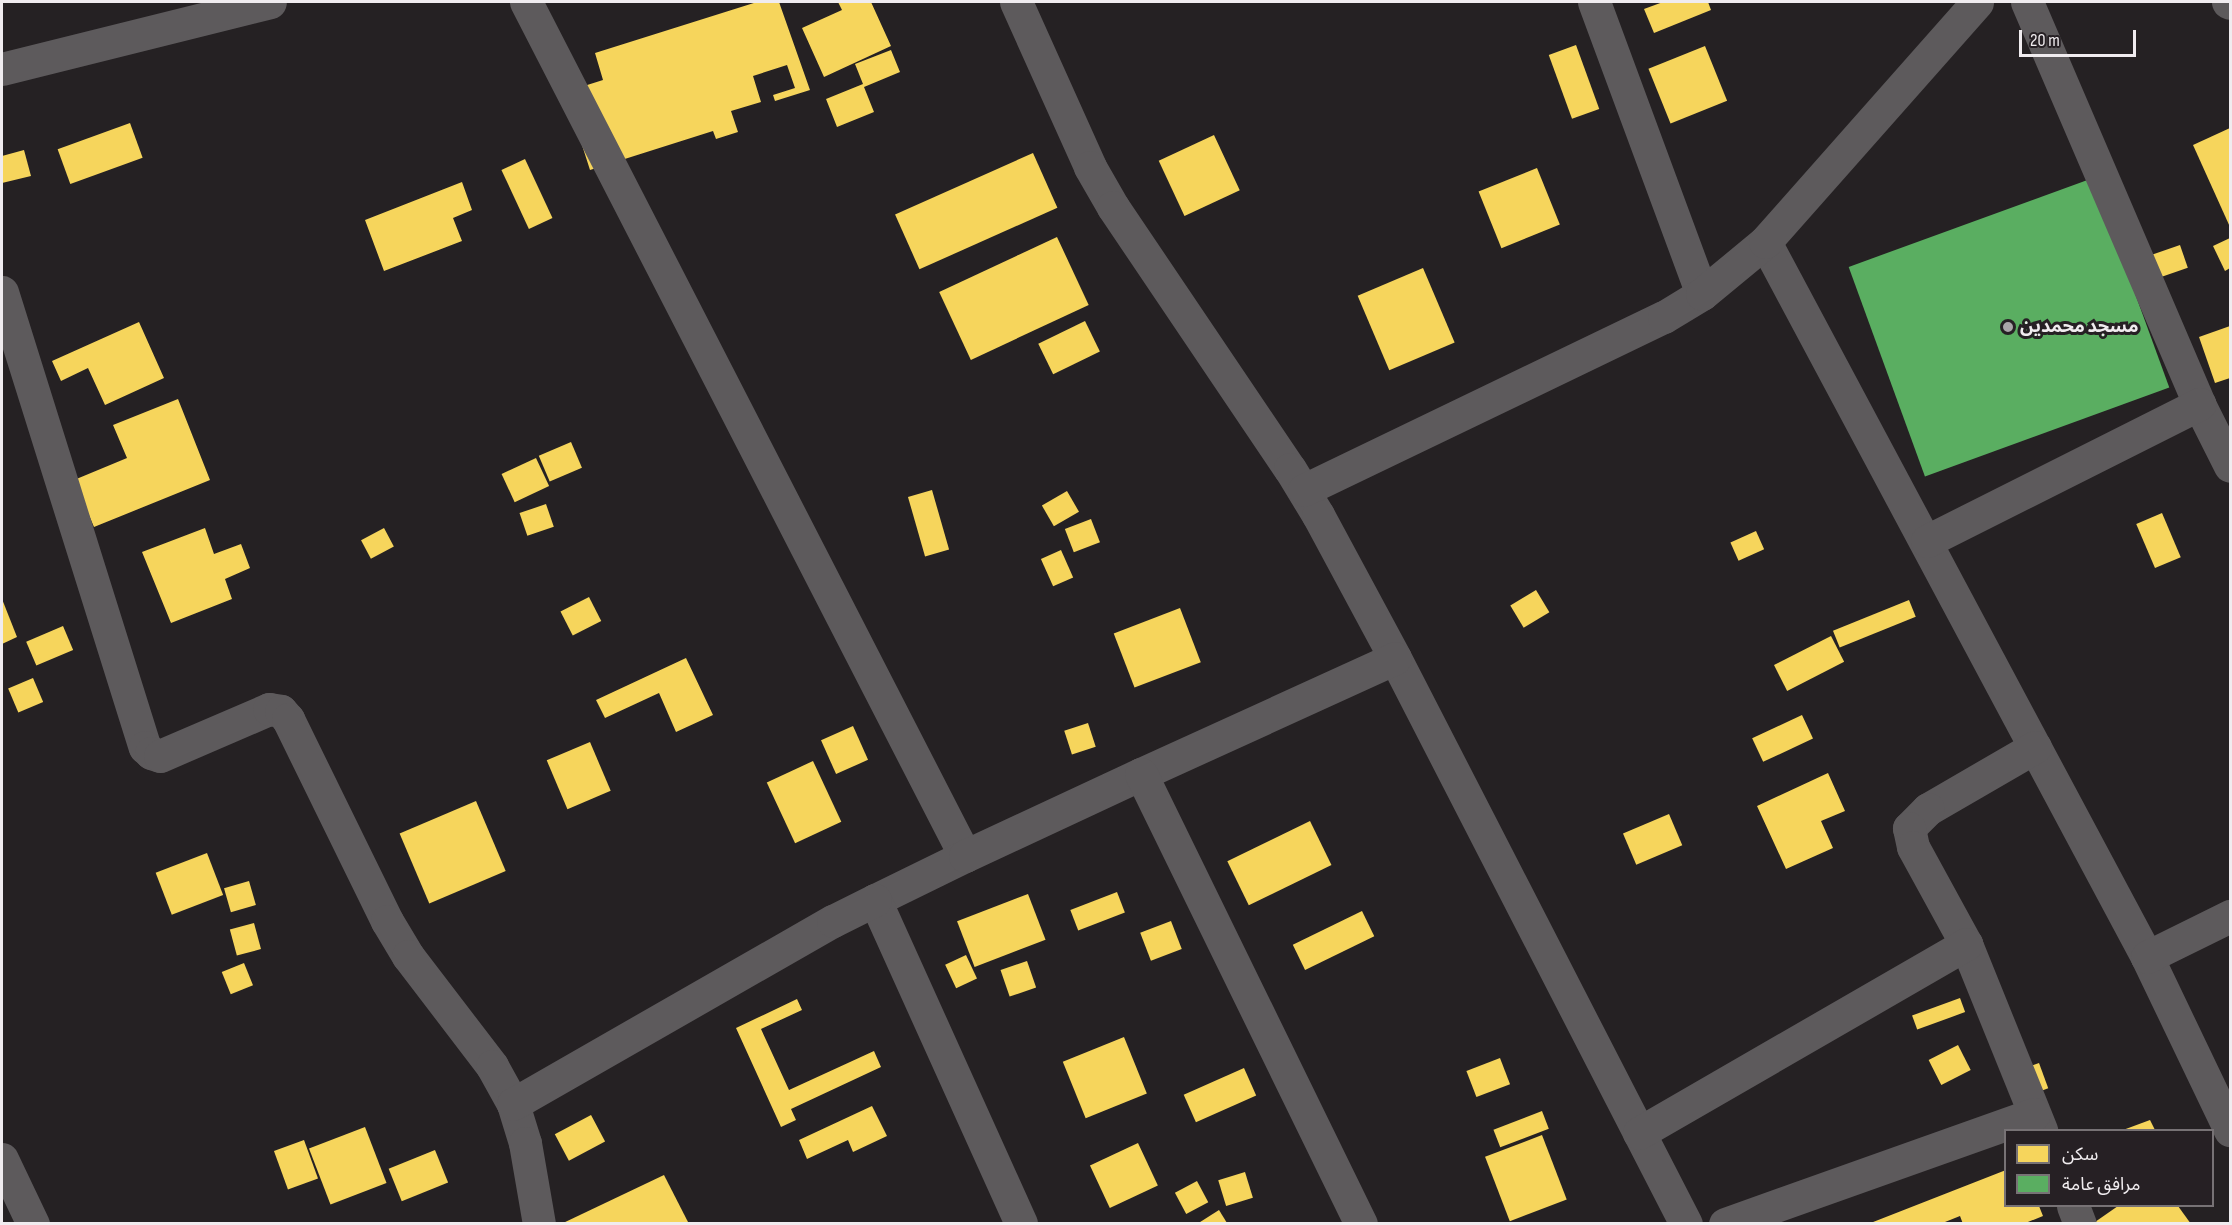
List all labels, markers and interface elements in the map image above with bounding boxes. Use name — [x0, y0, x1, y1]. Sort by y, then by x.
scale bar — [2022, 18, 2139, 56]
text: 20 m — [2030, 30, 2060, 51]
place label: مسجد محمدين — [2020, 316, 2138, 338]
marker: مسجد محمدين — [2001, 320, 2015, 334]
legend — [2004, 1129, 2214, 1207]
text: سكن — [2062, 1144, 2098, 1165]
text: مرافق عامة — [2062, 1174, 2140, 1195]

